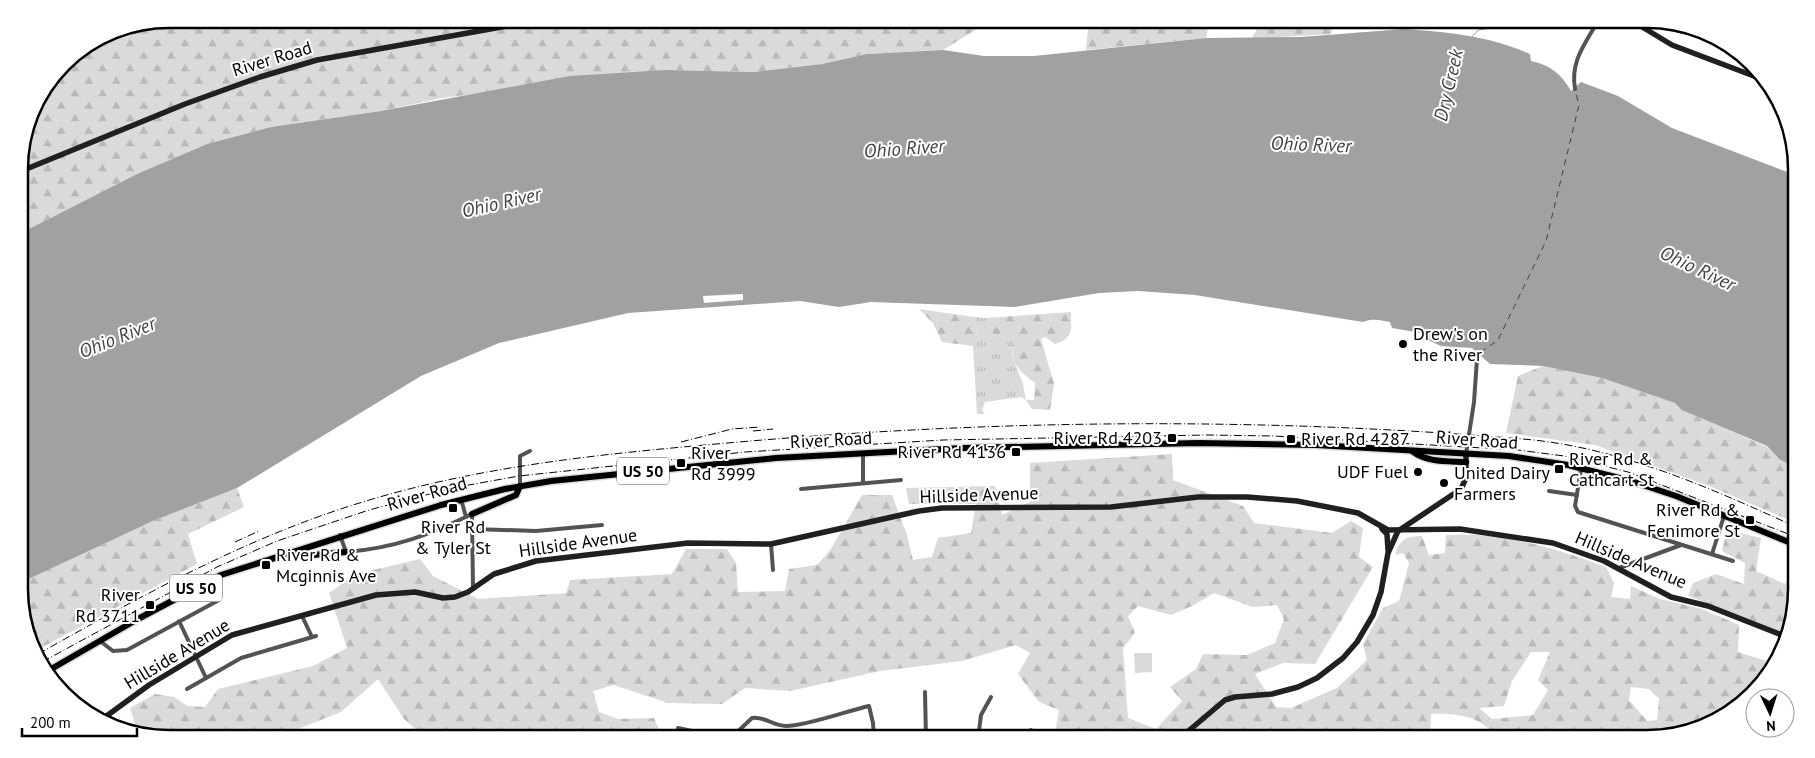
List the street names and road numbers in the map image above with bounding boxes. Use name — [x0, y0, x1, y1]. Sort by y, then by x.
street label: River Road — [229, 36, 315, 82]
street label: River Road — [1435, 425, 1519, 454]
street label: River Road — [789, 426, 873, 453]
road number: US 50 — [617, 458, 669, 484]
street label: River Road — [384, 471, 470, 516]
street label: Hillside Avenue — [919, 481, 1039, 508]
street label: Hillside Avenue — [517, 523, 639, 562]
street label: Hillside Avenue — [1572, 526, 1691, 593]
road number: US 50 — [170, 574, 222, 602]
street label: Hillside Avenue — [120, 613, 234, 694]

